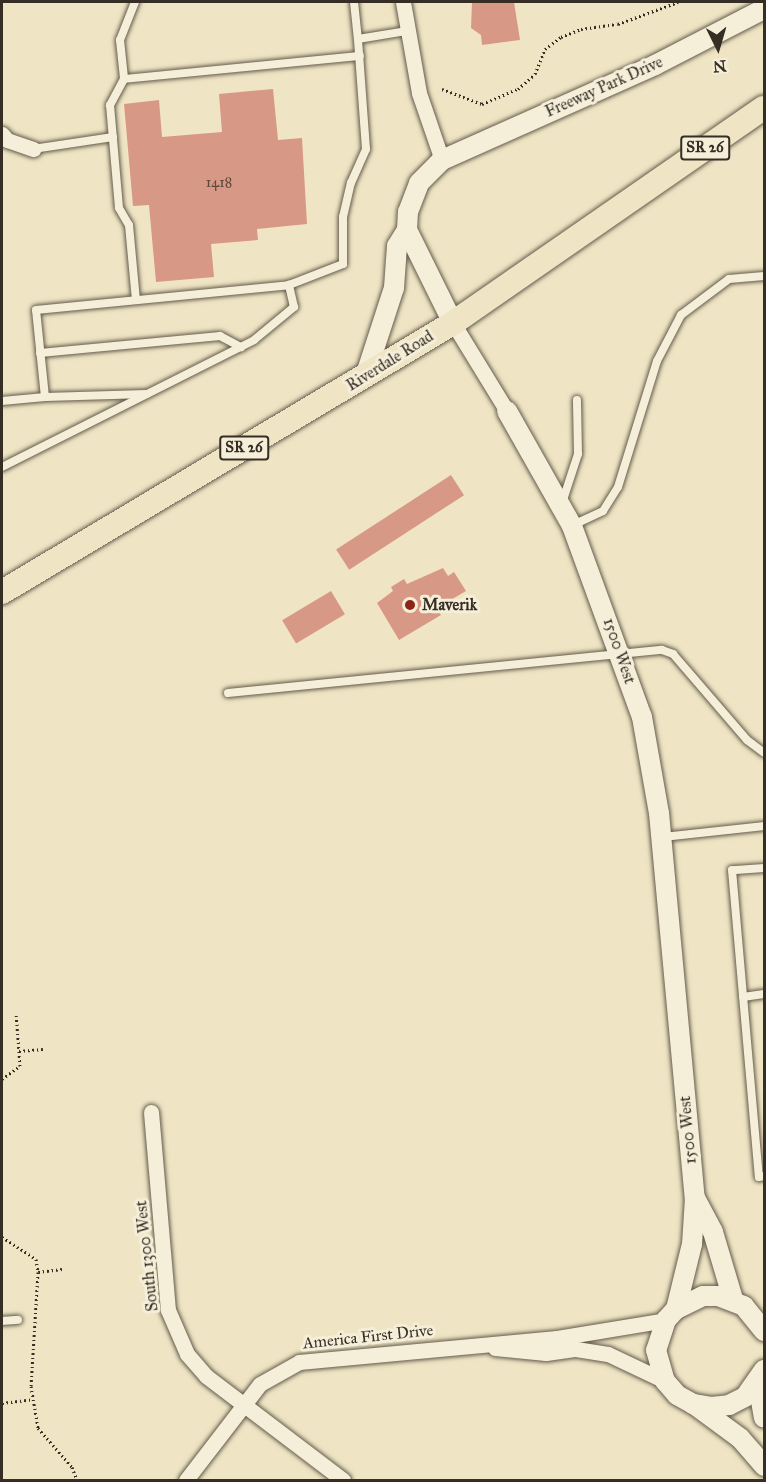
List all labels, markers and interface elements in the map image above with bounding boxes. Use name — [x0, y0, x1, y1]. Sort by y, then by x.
north arrow — [688, 18, 748, 78]
street label: Freeway Park Drive — [542, 52, 666, 122]
text: N — [712, 56, 727, 76]
road number: SR 26 — [680, 136, 730, 160]
house number: 1418 — [206, 175, 232, 191]
street label: Riverdale Road — [343, 327, 437, 395]
road number: SR 26 — [218, 436, 270, 460]
place label: Maverik — [422, 595, 477, 615]
marker: Maverik — [403, 598, 417, 612]
street label: 1500 West — [599, 616, 639, 686]
street label: 1500 West — [675, 1095, 701, 1165]
street label: South 1300 West — [132, 1200, 162, 1312]
street label: America First Drive — [302, 1321, 434, 1353]

